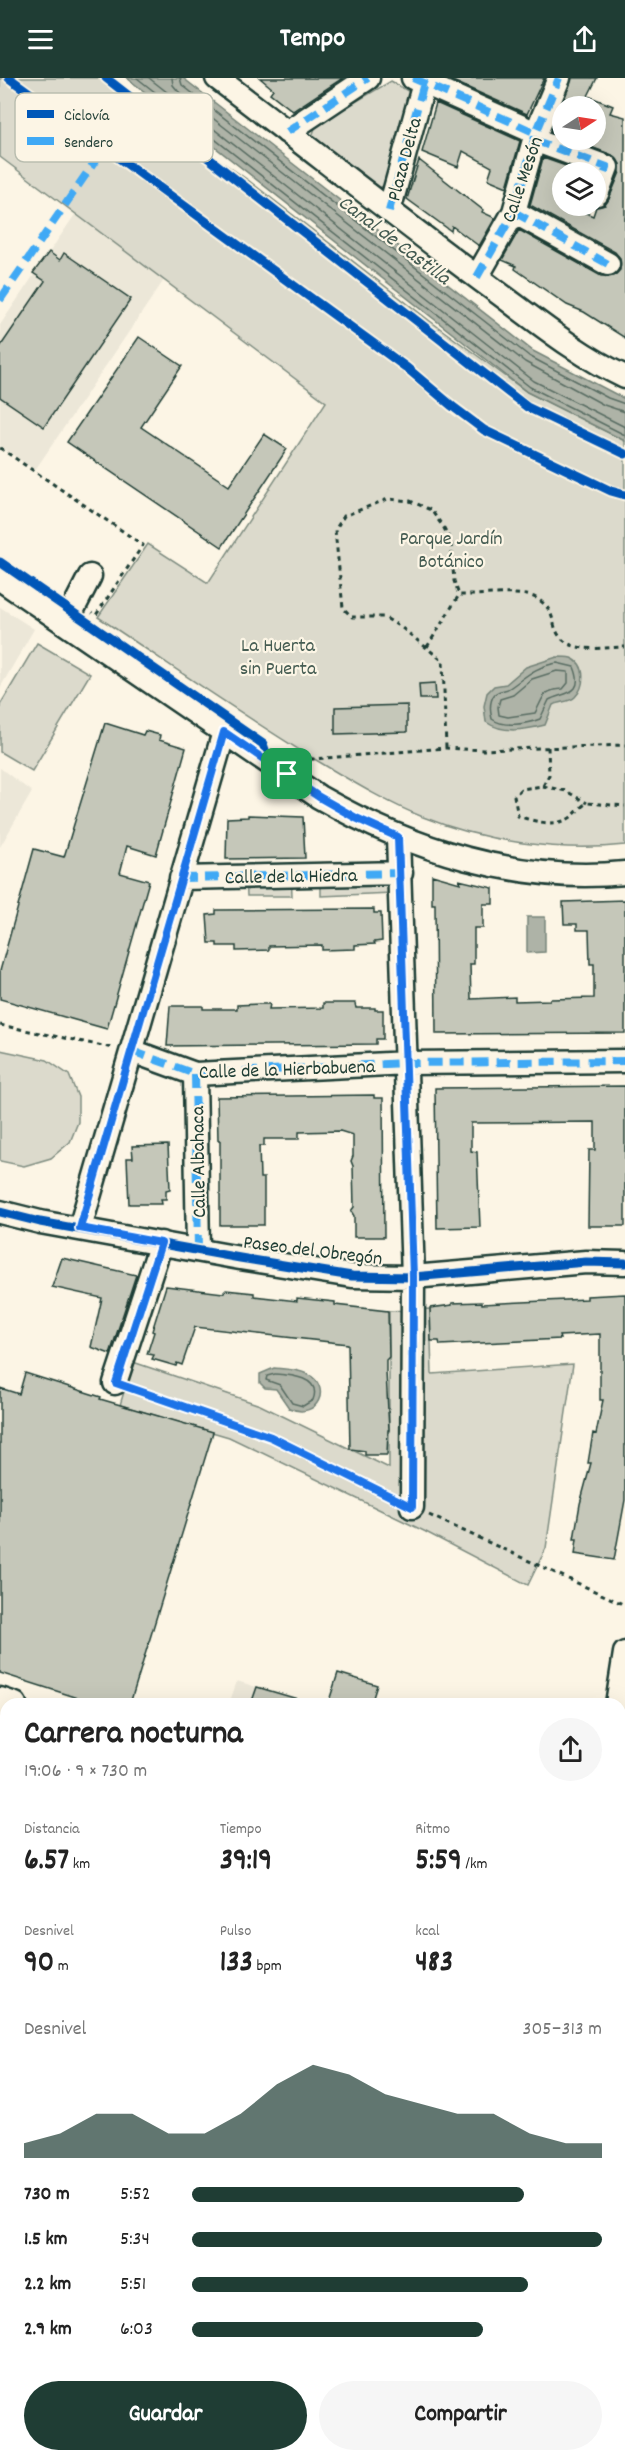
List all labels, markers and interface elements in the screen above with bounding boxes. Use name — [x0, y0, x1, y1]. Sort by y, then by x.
text: Tempo — [280, 20, 345, 59]
icon: menu — [24, 23, 57, 56]
icon: share — [568, 23, 601, 56]
legend — [15, 93, 213, 162]
north arrow — [552, 96, 606, 150]
map controls — [552, 96, 606, 216]
text: Ciclovía — [64, 105, 110, 128]
street label: Plaza Delta — [381, 114, 431, 205]
text: Sendero — [64, 132, 113, 155]
street label: Calle Mesón — [496, 133, 552, 227]
button: layers — [552, 162, 606, 216]
water label: Canal de Castilla — [331, 189, 457, 294]
park label: Parque Jardín Botánico — [399, 526, 503, 577]
park label: La Huerta sin Puerta — [240, 633, 317, 684]
pin — [261, 748, 312, 799]
icon: arrive — [270, 757, 303, 790]
street label: Calle de la Hiedra — [225, 863, 358, 893]
street label: Calle de la Hierbabuena — [198, 1054, 376, 1088]
street label: Calle Albahaca — [185, 1105, 215, 1218]
street label: Paseo del Obregón — [241, 1230, 384, 1274]
text: Carrera nocturna — [24, 1712, 243, 1759]
button: share — [539, 1718, 602, 1781]
text: 19:06 · 9 × 730 m — [24, 1758, 147, 1786]
text: Distancia — [24, 1818, 80, 1841]
text: Tiempo — [220, 1818, 262, 1841]
text: Ritmo — [415, 1818, 450, 1841]
text: 6.57 — [24, 1841, 69, 1884]
text: 39:19 — [220, 1841, 272, 1884]
text: 5:59 — [415, 1841, 462, 1884]
text: km — [69, 1853, 90, 1876]
text: /km — [462, 1853, 488, 1876]
text: Desnivel — [24, 1920, 74, 1943]
text: Pulso — [220, 1920, 251, 1943]
text: kcal — [415, 1920, 440, 1943]
text: 90 — [24, 1943, 54, 1986]
text: 133 — [220, 1943, 253, 1986]
text: 483 — [415, 1943, 453, 1986]
text: m — [54, 1955, 69, 1978]
text: bpm — [253, 1955, 282, 1978]
text: Desnivel — [24, 2016, 86, 2044]
text: 305–313 m — [523, 2016, 602, 2044]
text: 730 m — [24, 2181, 70, 2209]
text: 5:52 — [120, 2181, 151, 2209]
text: 1.5 km — [24, 2226, 67, 2254]
text: 5:34 — [120, 2226, 150, 2254]
text: 2.2 km — [24, 2271, 71, 2299]
text: 5:51 — [120, 2271, 146, 2299]
text: 2.9 km — [24, 2316, 72, 2344]
text: 6:03 — [120, 2316, 153, 2344]
button: Guardar — [24, 2381, 307, 2450]
button: Compartir — [319, 2381, 602, 2450]

